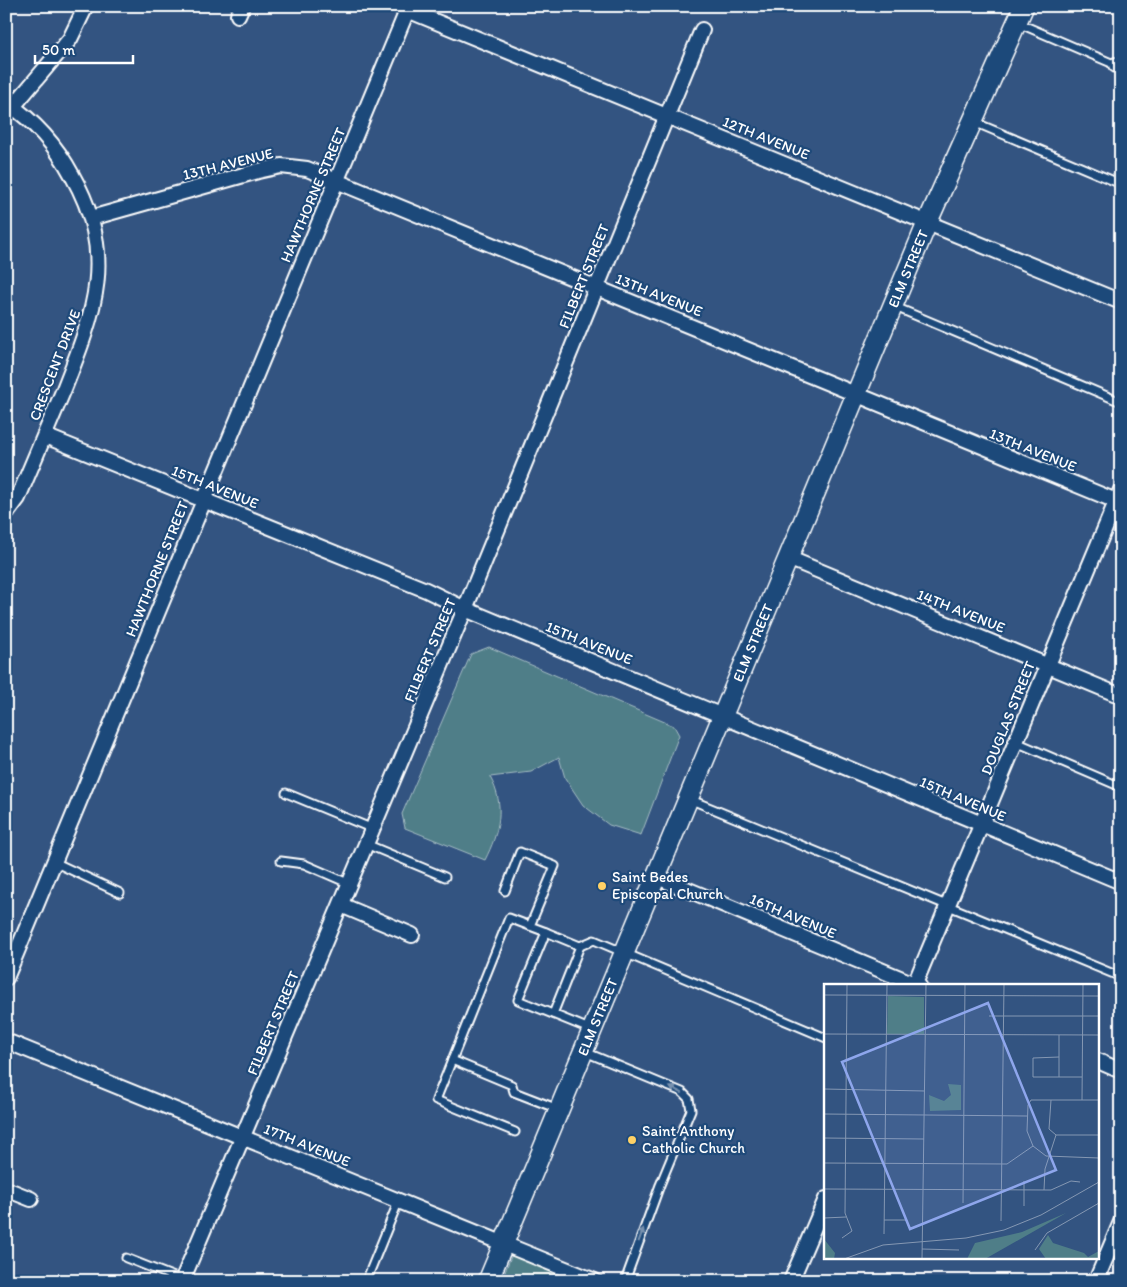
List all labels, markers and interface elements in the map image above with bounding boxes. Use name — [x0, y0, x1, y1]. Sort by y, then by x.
scale bar — [35, 32, 132, 64]
text: 50 m — [42, 41, 75, 59]
street label: 12TH AVENUE — [720, 112, 812, 164]
street label: HAWTHORNE STREET — [276, 124, 350, 265]
street label: 13TH AVENUE — [181, 144, 275, 184]
street label: FILBERT STREET — [555, 221, 613, 331]
street label: ELM STREET — [884, 227, 933, 310]
street label: 13TH AVENUE — [613, 269, 705, 321]
street label: CRESCENT DRIVE — [26, 307, 84, 423]
street label: 13TH AVENUE — [987, 424, 1079, 476]
street label: 15TH AVENUE — [169, 461, 261, 513]
street label: HAWTHORNE STREET — [122, 498, 193, 639]
street label: 14TH AVENUE — [914, 585, 1008, 637]
street label: FILBERT STREET — [400, 595, 460, 705]
street label: ELM STREET — [729, 601, 777, 684]
street label: 15TH AVENUE — [543, 617, 635, 669]
street label: DOUGLAS STREET — [977, 658, 1039, 778]
street label: 15TH AVENUE — [917, 773, 1009, 825]
place label: Saint Bedes Episcopal Church — [612, 868, 723, 903]
marker: Saint Bedes Episcopal Church — [596, 880, 608, 892]
street label: 16TH AVENUE — [747, 890, 839, 942]
street label: FILBERT STREET — [243, 968, 303, 1078]
street label: ELM STREET — [573, 975, 622, 1058]
inset map — [824, 984, 1100, 1260]
one-way arrow — [668, 1085, 683, 1094]
street label: 17TH AVENUE — [261, 1119, 353, 1171]
place label: Saint Anthony Catholic Church — [642, 1122, 745, 1157]
marker: Saint Anthony Catholic Church — [626, 1134, 638, 1146]
one-way arrow — [637, 1227, 645, 1242]

